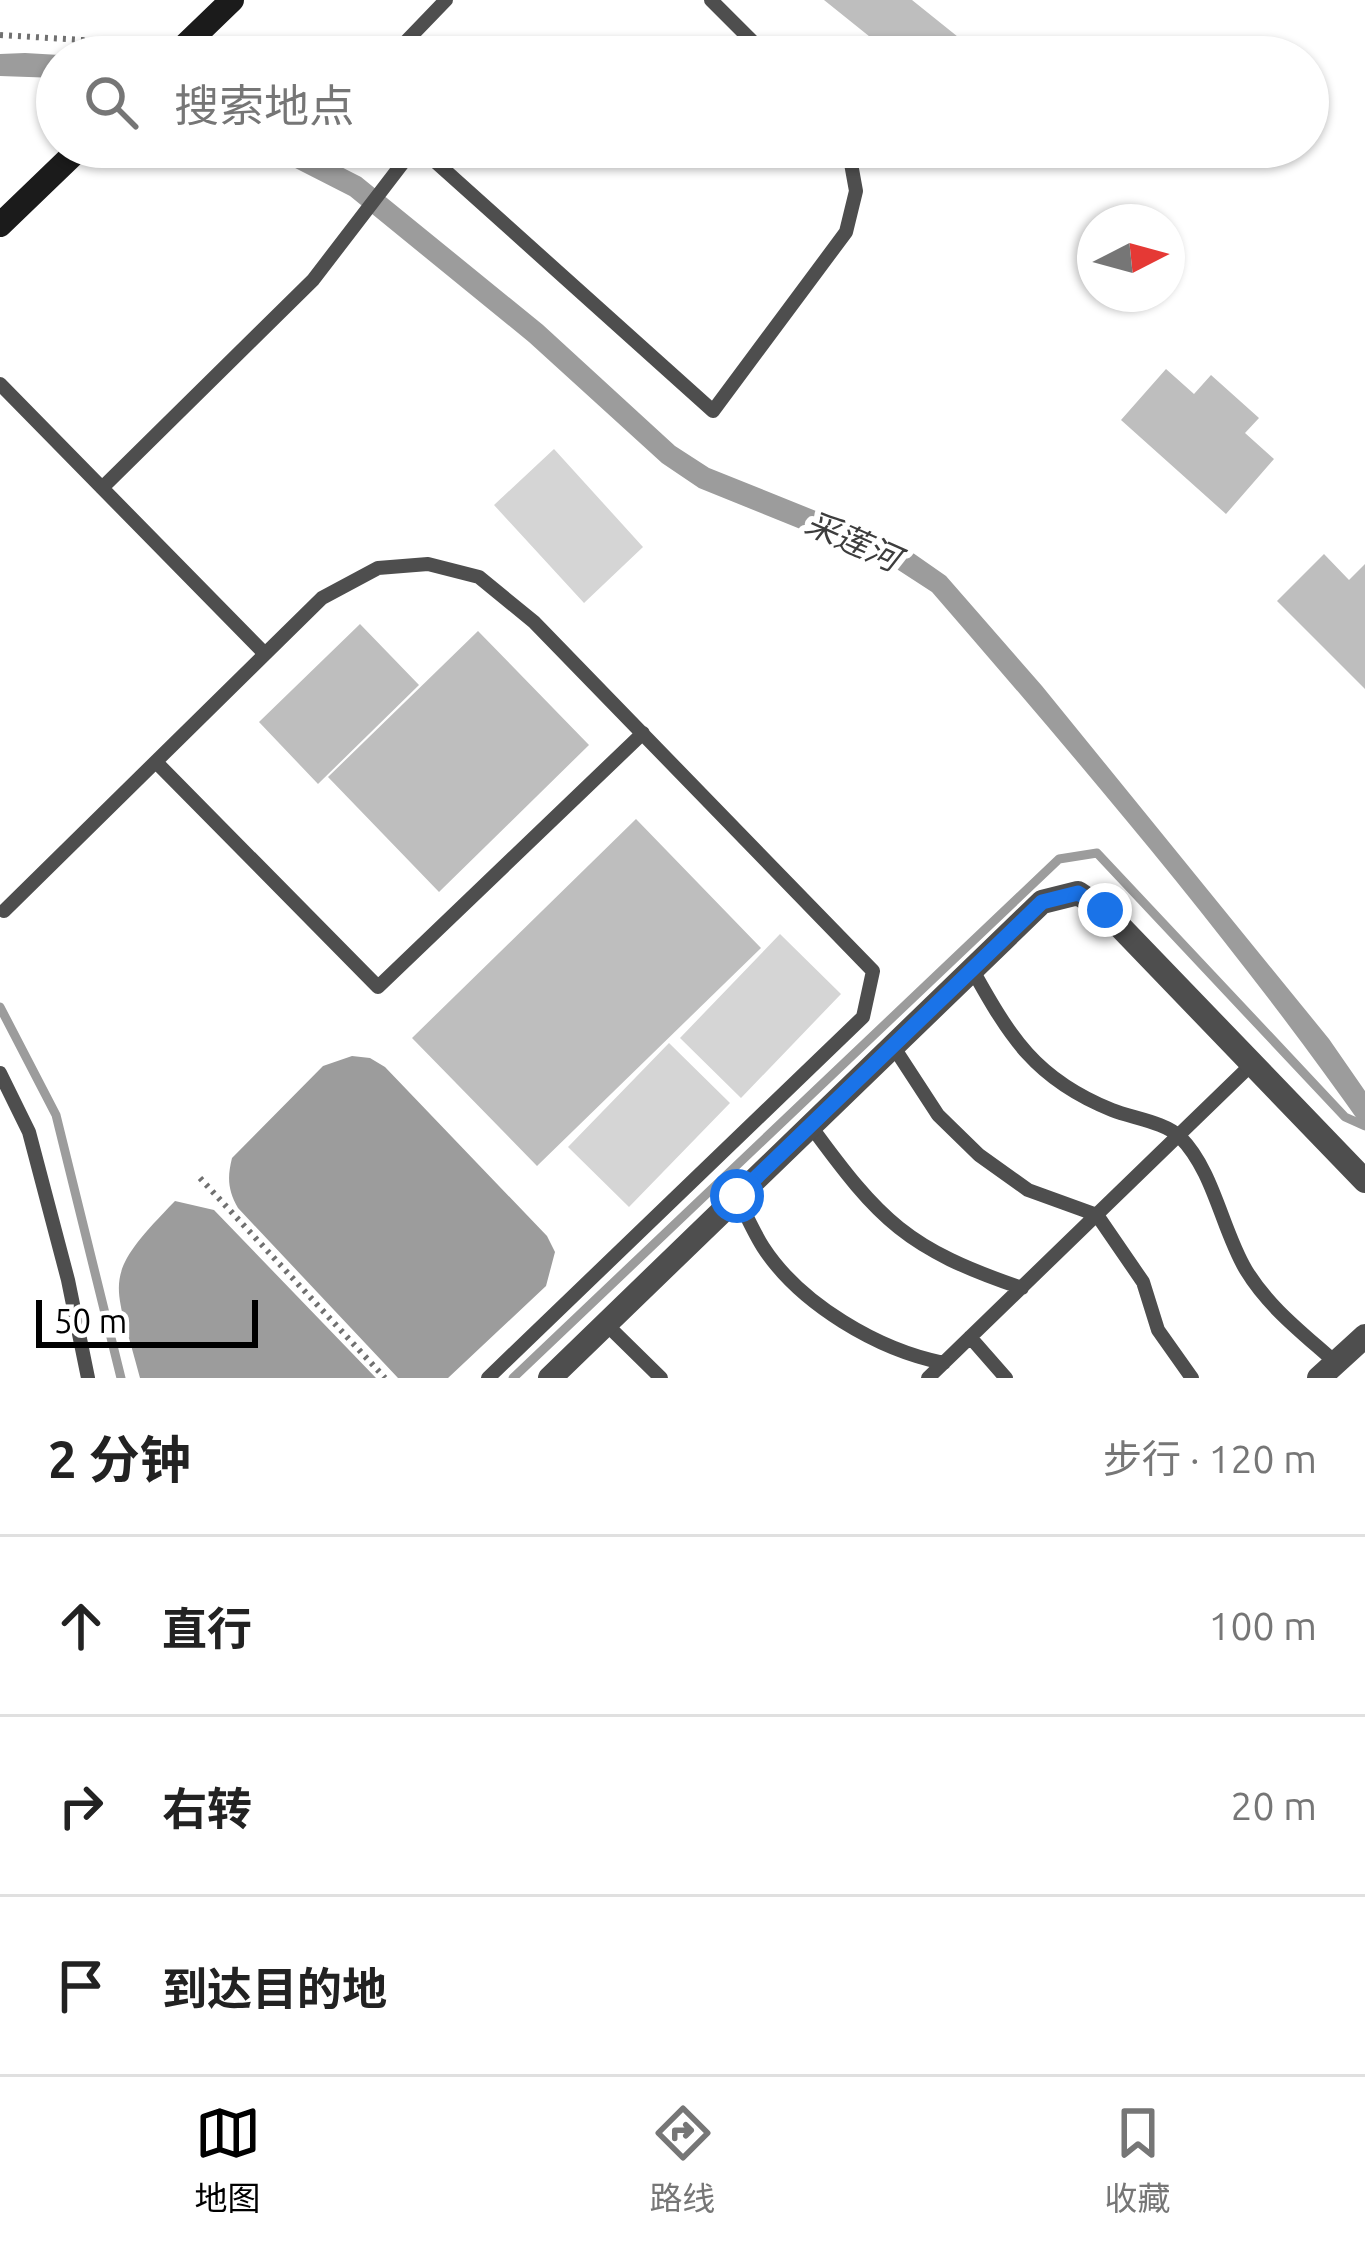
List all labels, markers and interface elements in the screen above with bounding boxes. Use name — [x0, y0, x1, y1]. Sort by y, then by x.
search box — [36, 36, 1329, 168]
icon: search — [78, 69, 144, 135]
text: 搜索地点 — [174, 80, 354, 131]
north arrow — [1077, 204, 1185, 312]
water label: 采莲河 — [800, 503, 911, 579]
route end — [1078, 883, 1132, 937]
route start — [710, 1169, 764, 1223]
scale bar — [36, 1294, 258, 1347]
text: 50 m — [54, 1302, 127, 1339]
text: 2 分钟 — [48, 1430, 191, 1488]
text: 步行 · 120 m — [1103, 1437, 1317, 1480]
icon: ahead — [48, 1593, 114, 1659]
text: 直行 — [162, 1603, 252, 1654]
text: 100 m — [1208, 1604, 1317, 1647]
icon: right — [48, 1773, 114, 1839]
text: 右转 — [162, 1783, 252, 1834]
text: 20 m — [1230, 1784, 1317, 1827]
icon: arrive — [48, 1953, 114, 2019]
text: 到达目的地 — [162, 1963, 387, 2014]
tab: 地图 — [195, 2100, 261, 2220]
tab: 路线 — [650, 2100, 716, 2220]
tab: 收藏 — [1105, 2100, 1171, 2220]

